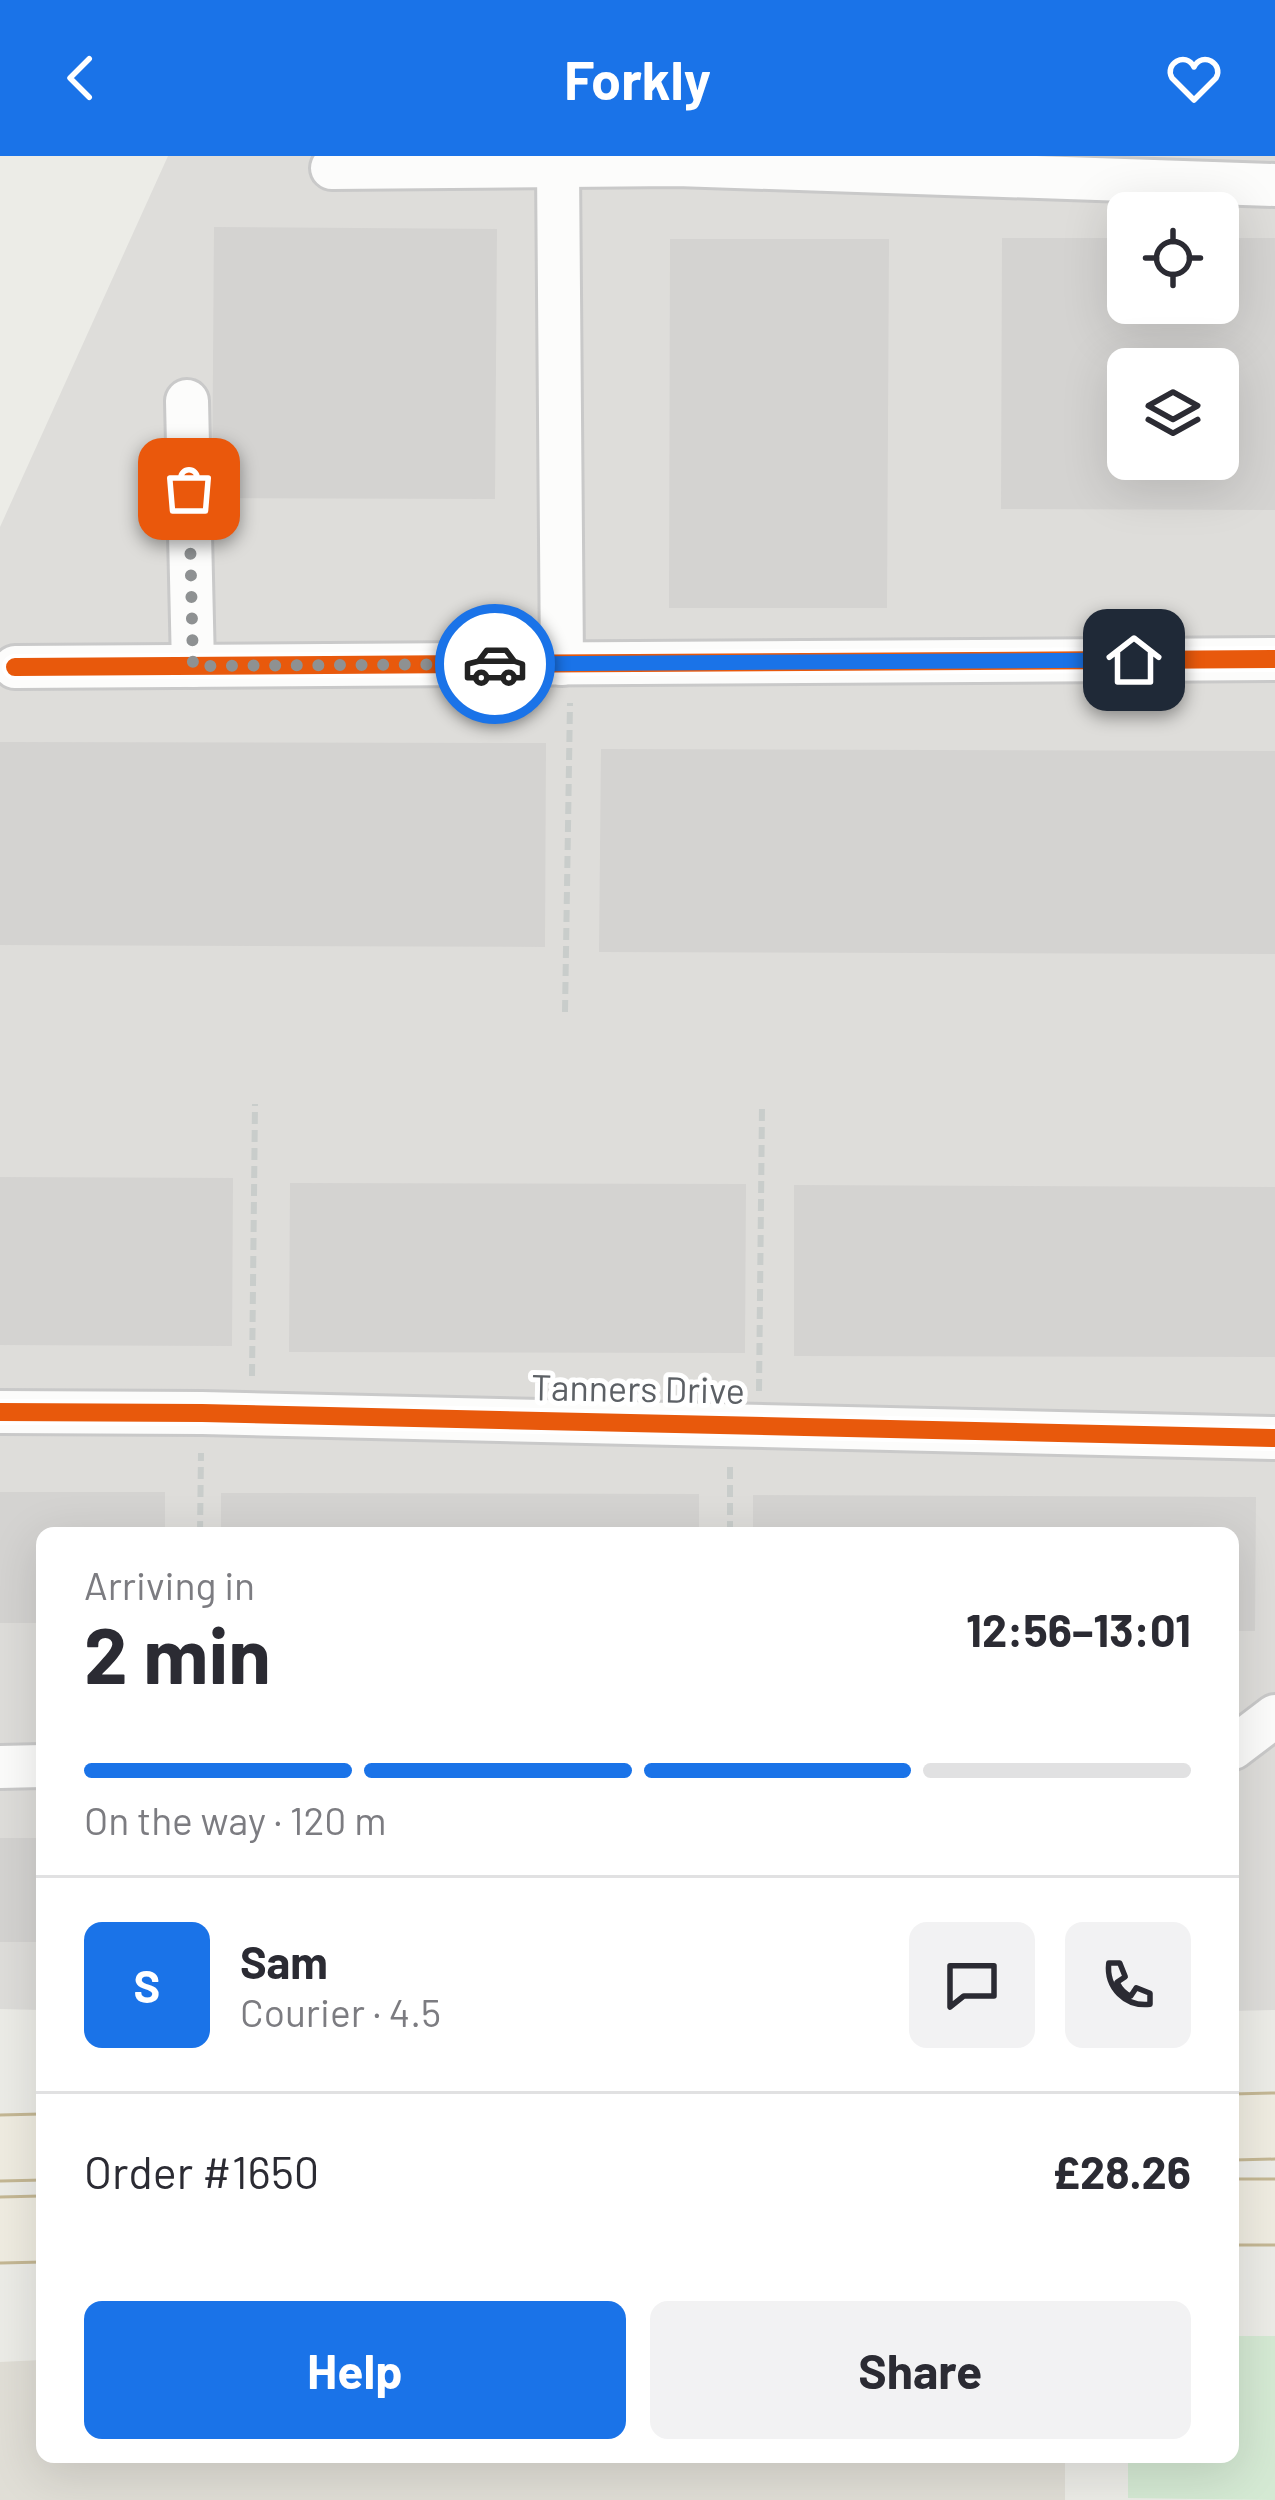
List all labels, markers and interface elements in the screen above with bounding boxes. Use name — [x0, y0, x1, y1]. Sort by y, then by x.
icon: back — [48, 45, 114, 111]
icon: heart — [1161, 45, 1227, 111]
text: Forkly — [564, 46, 711, 111]
map controls — [1107, 192, 1239, 480]
button: locate — [1107, 192, 1239, 324]
button: layers — [1107, 348, 1239, 480]
pin — [138, 438, 240, 540]
icon: bag — [156, 456, 222, 522]
courier — [435, 604, 555, 724]
pin — [1083, 609, 1185, 711]
icon: home — [1101, 627, 1167, 693]
icon: car — [462, 631, 528, 697]
street label: Tanners Drive — [531, 1364, 745, 1411]
text: Arriving in — [84, 1561, 255, 1608]
text: 12:56–13:01 — [966, 1602, 1191, 1656]
text: 2 min — [84, 1606, 271, 1700]
text: On the way · 120 m — [84, 1796, 386, 1843]
button: chat — [909, 1922, 1035, 2048]
button: phone — [1065, 1922, 1191, 2048]
text: Sam — [240, 1934, 328, 1988]
text: S — [134, 1958, 160, 2012]
text: Courier · 4.5 — [240, 1988, 441, 2035]
text: Order #1650 — [84, 2144, 319, 2198]
text: £28.26 — [1052, 2144, 1191, 2198]
button: Help — [84, 2301, 626, 2439]
button: Share — [650, 2301, 1191, 2439]

